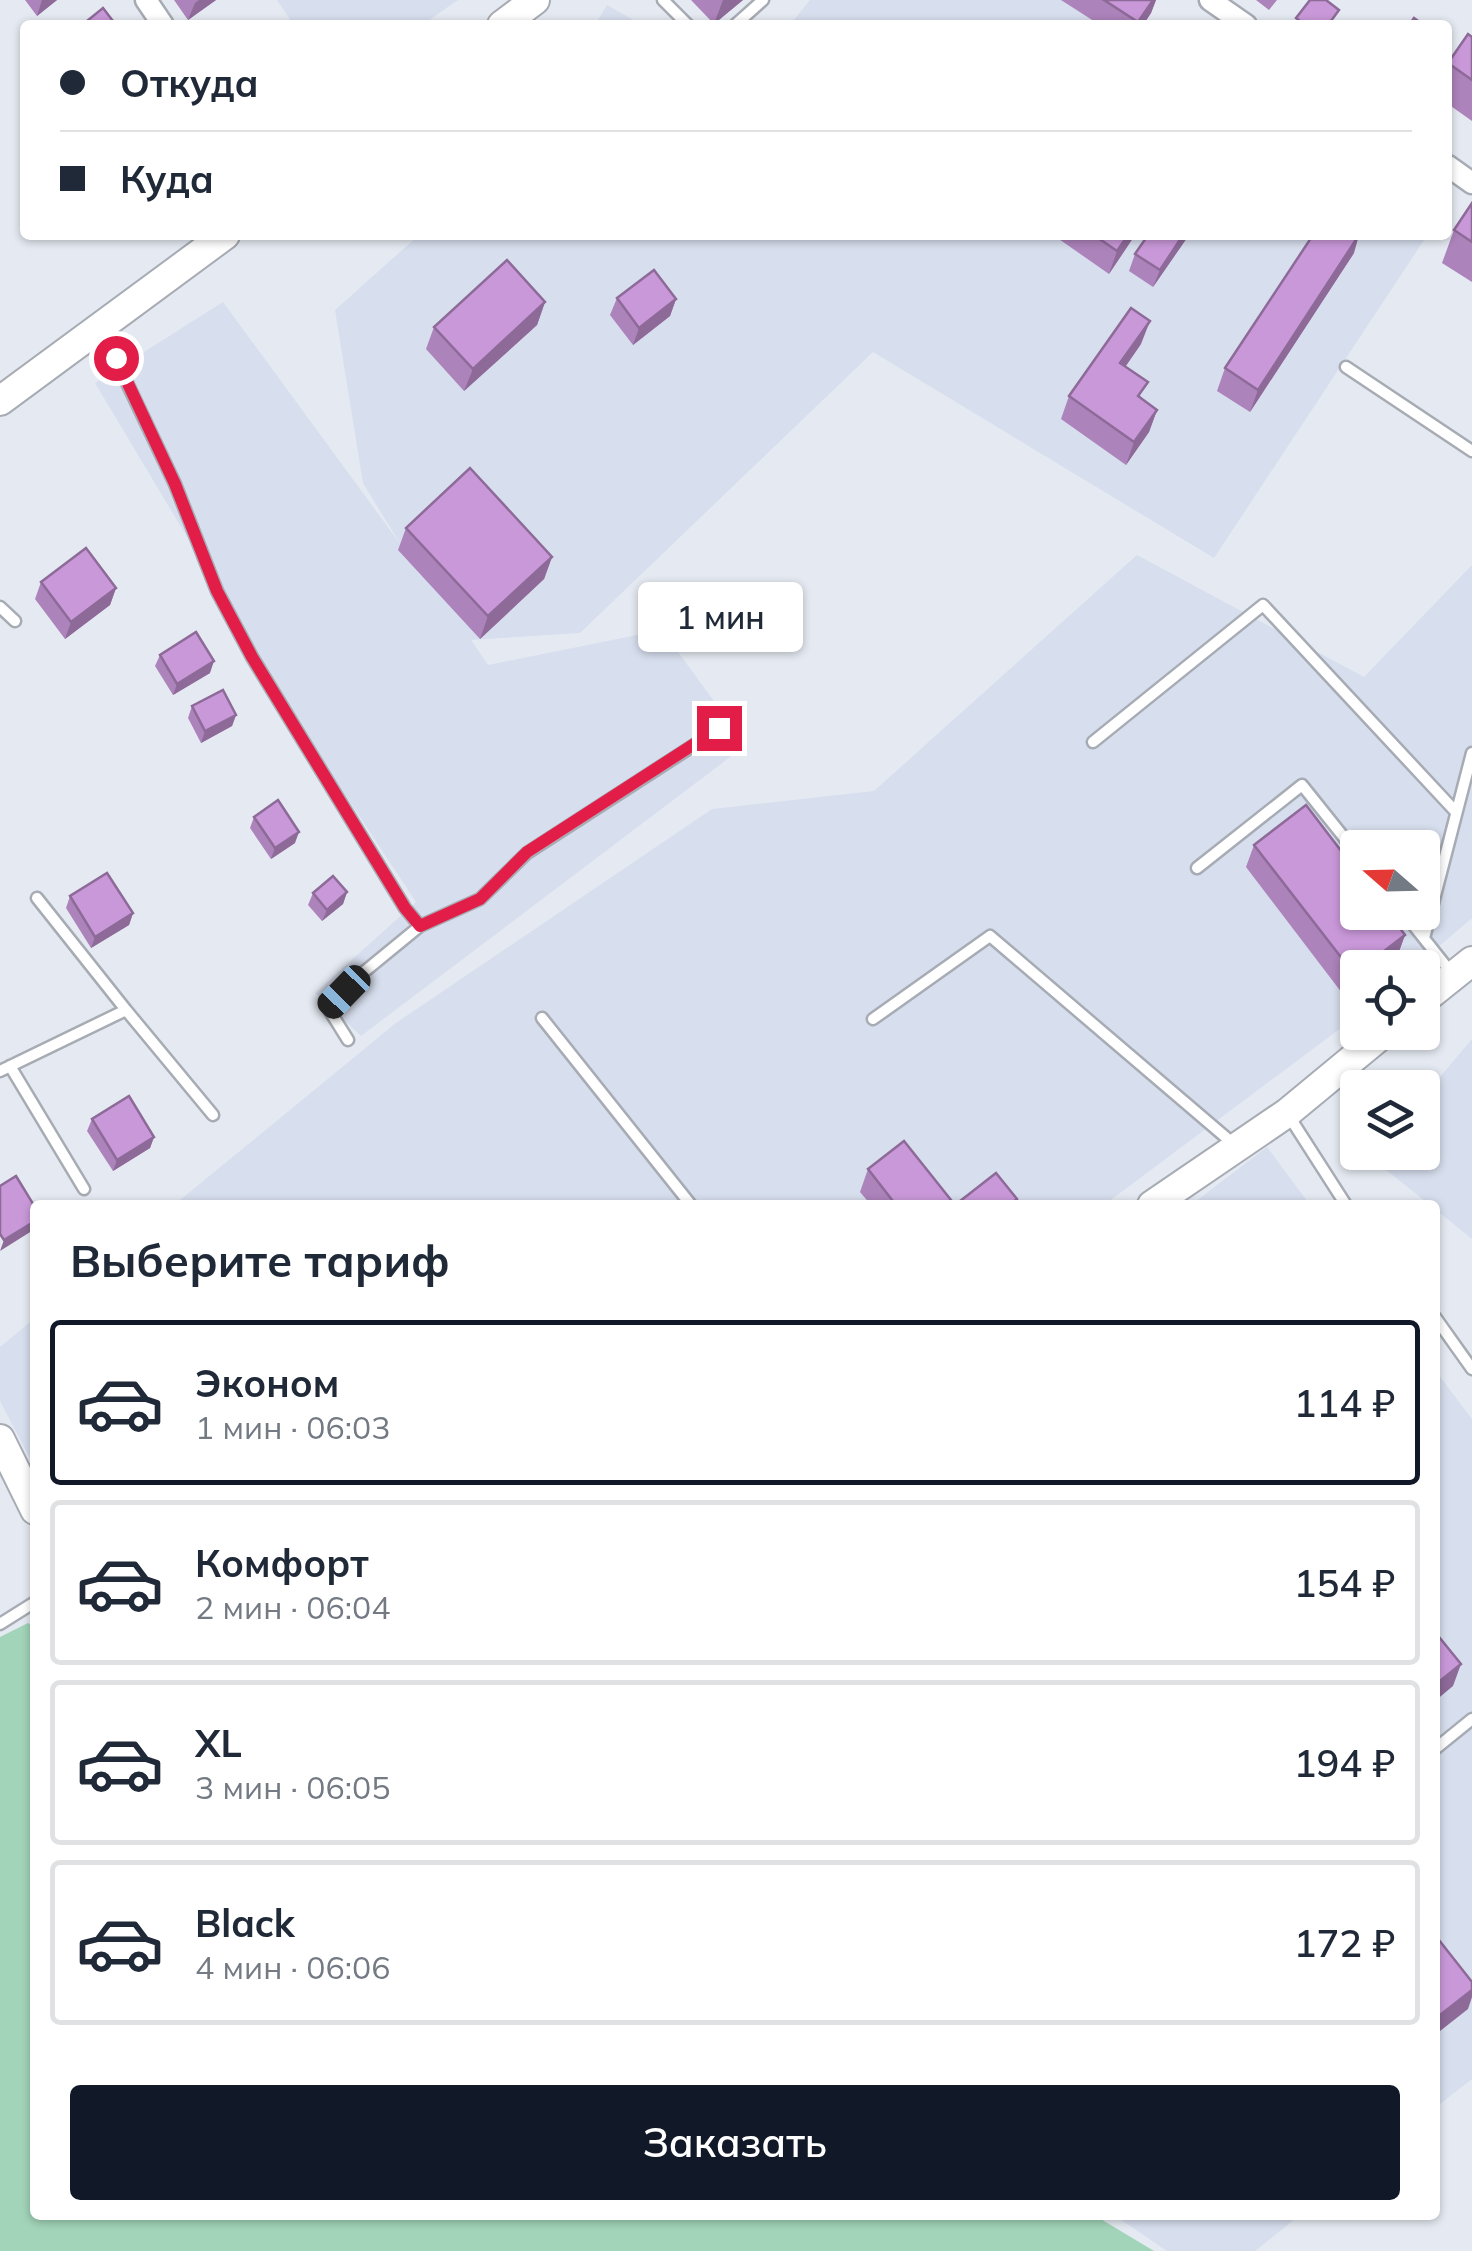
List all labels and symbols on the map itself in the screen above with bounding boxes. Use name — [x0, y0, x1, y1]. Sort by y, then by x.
route start — [94, 336, 139, 381]
callout: 1 мин — [636, 583, 802, 653]
route end — [697, 706, 742, 751]
north arrow — [1340, 830, 1440, 930]
car — [312, 960, 376, 1024]

